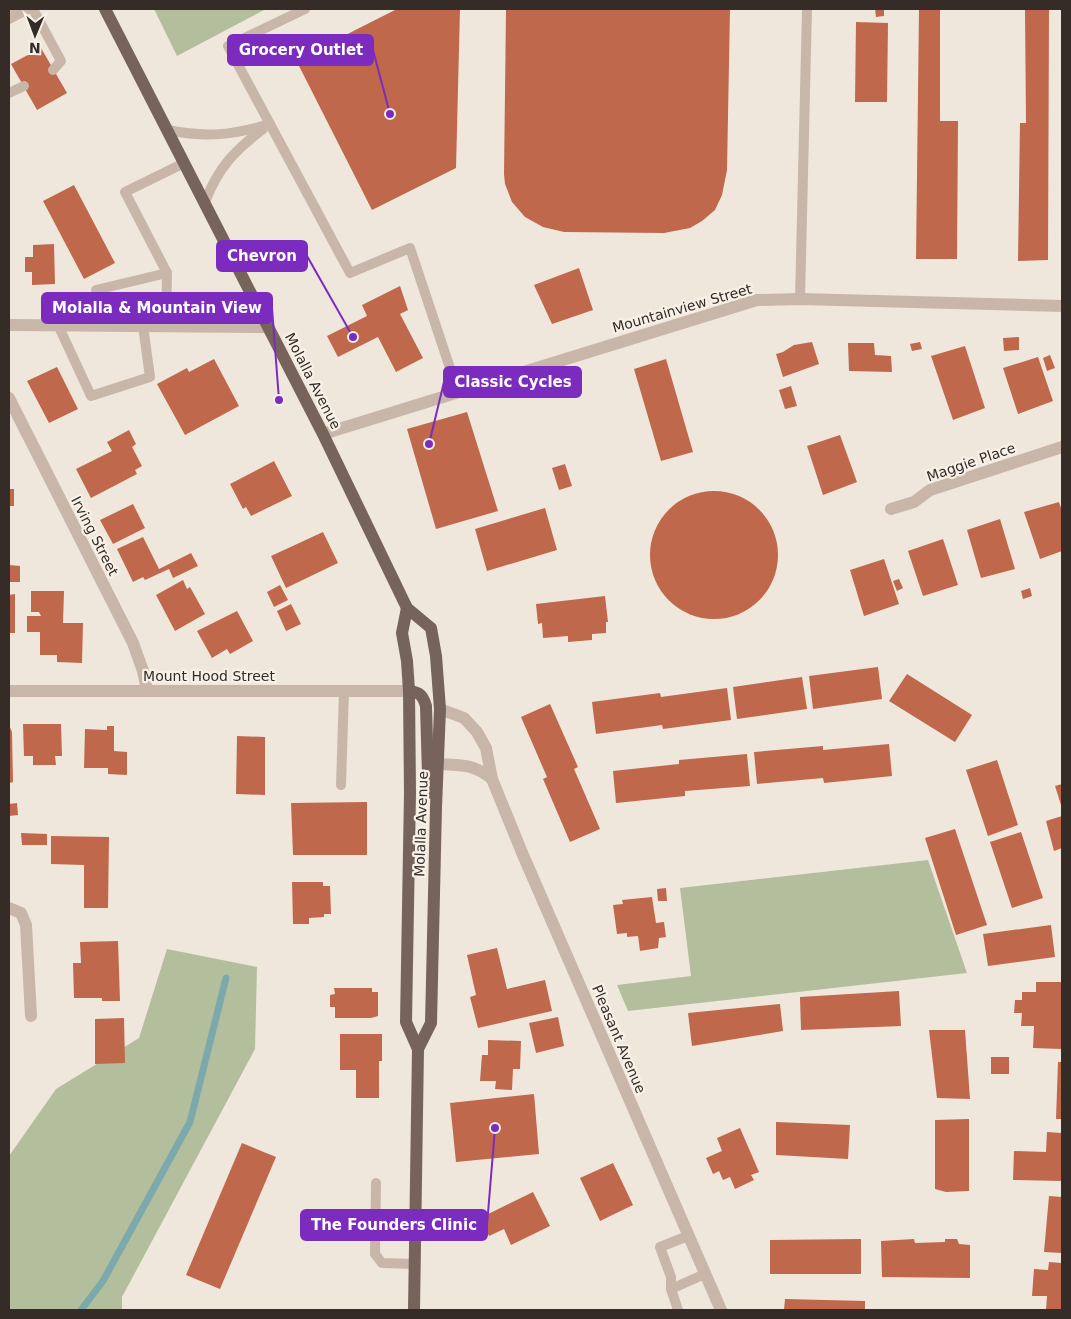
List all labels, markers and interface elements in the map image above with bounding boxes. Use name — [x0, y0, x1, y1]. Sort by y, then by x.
north arrow — [10, 10, 60, 60]
callout: Grocery Outlet — [228, 35, 373, 65]
text: N — [29, 40, 41, 56]
text: Grocery Outlet — [239, 41, 363, 59]
callout: Chevron — [217, 241, 307, 271]
text: Chevron — [227, 247, 297, 265]
street label: Mountainview Street — [610, 280, 754, 336]
callout: Molalla & Mountain View — [42, 293, 272, 323]
text: Molalla & Mountain View — [52, 299, 262, 317]
street label: Molalla Avenue — [282, 330, 344, 432]
callout: Classic Cycles — [444, 367, 581, 397]
text: Classic Cycles — [454, 373, 572, 391]
street label: Maggie Place — [925, 439, 1017, 485]
street label: Irving Street — [68, 494, 122, 579]
street label: Mount Hood Street — [143, 668, 275, 684]
street label: Molalla Avenue — [411, 771, 431, 877]
street label: Pleasant Avenue — [589, 982, 649, 1096]
callout: The Founders Clinic — [301, 1210, 487, 1240]
text: The Founders Clinic — [311, 1216, 477, 1234]

